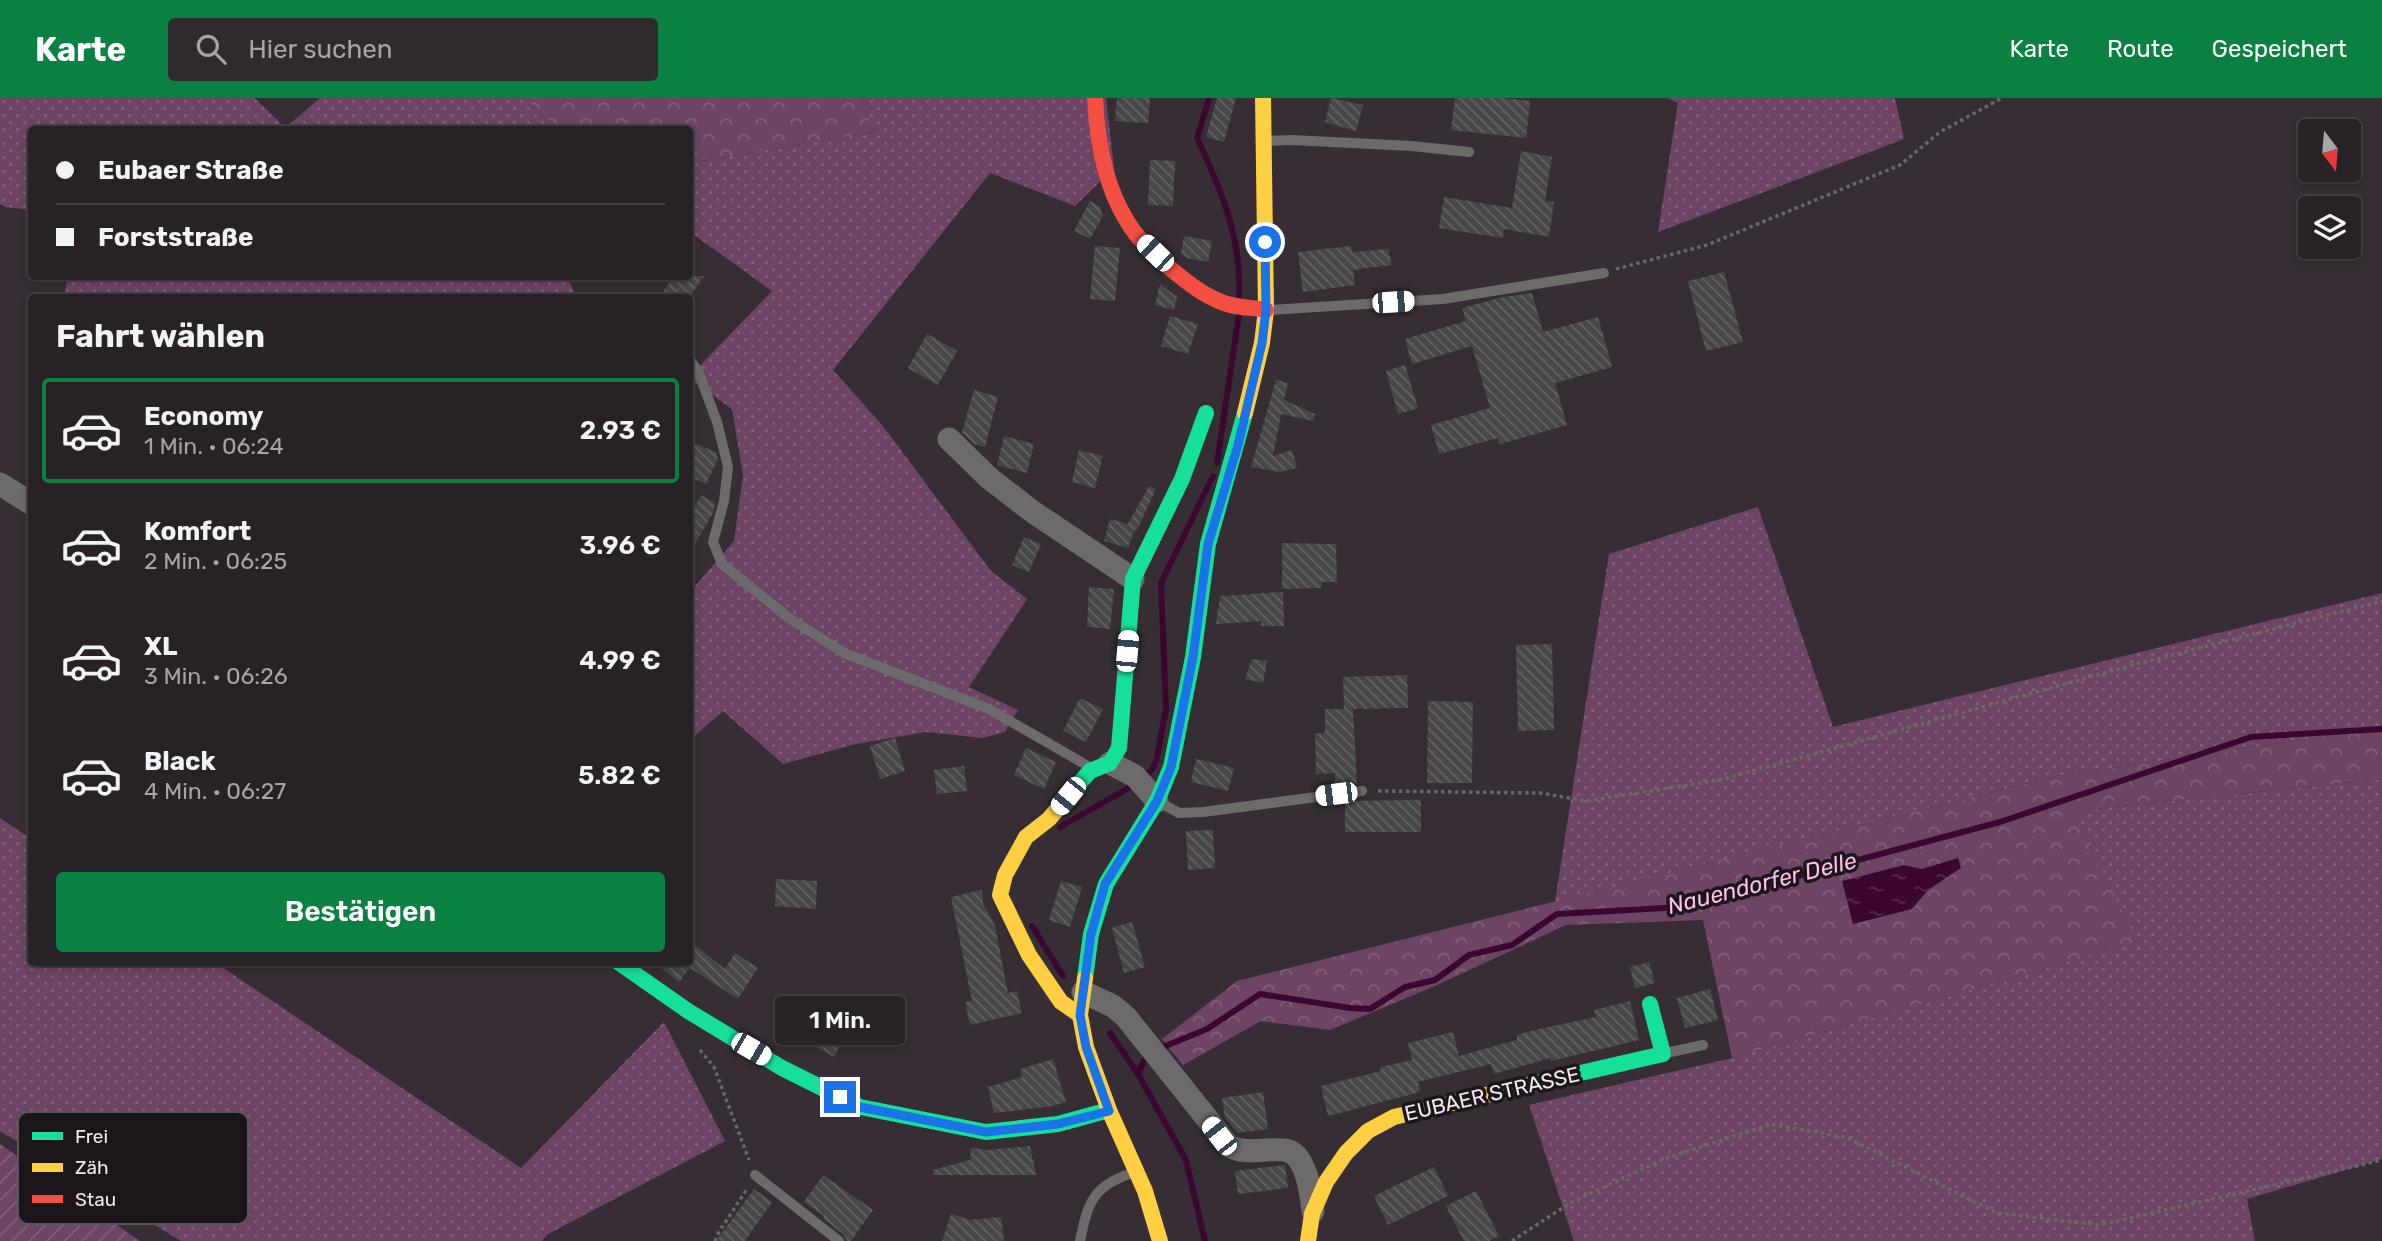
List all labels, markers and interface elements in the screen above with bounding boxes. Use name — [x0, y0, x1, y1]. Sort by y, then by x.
search box — [168, 18, 658, 81]
text: Karte — [35, 30, 126, 69]
icon: search — [192, 30, 230, 68]
text: Hier suchen — [248, 34, 393, 65]
text: Karte — [2010, 35, 2069, 63]
text: Route — [2107, 35, 2174, 63]
text: Gespeichert — [2212, 35, 2347, 63]
north arrow — [2298, 119, 2361, 182]
map controls — [2298, 119, 2361, 259]
text: Eubaer Straße — [98, 155, 284, 186]
button: layers — [2298, 196, 2361, 259]
text: Forststraße — [98, 222, 253, 253]
route start — [1249, 226, 1281, 258]
car — [1133, 231, 1178, 275]
car — [1372, 290, 1415, 314]
text: Fahrt wählen — [56, 317, 265, 355]
icon: car — [60, 399, 123, 462]
text: Economy — [144, 401, 263, 432]
text: 2.93 € — [580, 415, 661, 446]
text: 1 Min. · 06:24 — [144, 432, 284, 460]
icon: car — [60, 514, 123, 577]
text: Komfort — [144, 516, 251, 547]
text: 3.96 € — [579, 530, 661, 561]
text: 2 Min. · 06:25 — [144, 547, 287, 575]
icon: car — [60, 629, 123, 692]
car — [1115, 629, 1140, 673]
text: XL — [144, 631, 177, 662]
text: 4.99 € — [579, 645, 661, 676]
text: 3 Min. · 06:26 — [144, 662, 288, 690]
icon: car — [60, 744, 123, 807]
text: Black — [144, 746, 216, 777]
text: 5.82 € — [578, 760, 661, 791]
car — [1047, 773, 1090, 819]
text: 4 Min. · 06:27 — [144, 777, 286, 805]
car — [1314, 781, 1359, 807]
water label: Nauendorfer Delle — [1664, 846, 1860, 920]
button: Bestätigen — [56, 872, 665, 952]
callout: 1 Min. — [775, 996, 905, 1044]
text: 1 Min. — [809, 1006, 871, 1034]
car — [728, 1029, 775, 1069]
street label: EUBAER STRASSE — [1402, 1061, 1582, 1126]
route end — [824, 1081, 856, 1113]
legend — [18, 1112, 248, 1224]
car — [1198, 1113, 1241, 1159]
text: Frei — [75, 1125, 108, 1148]
text: Zäh — [75, 1156, 108, 1179]
text: Stau — [75, 1188, 116, 1211]

